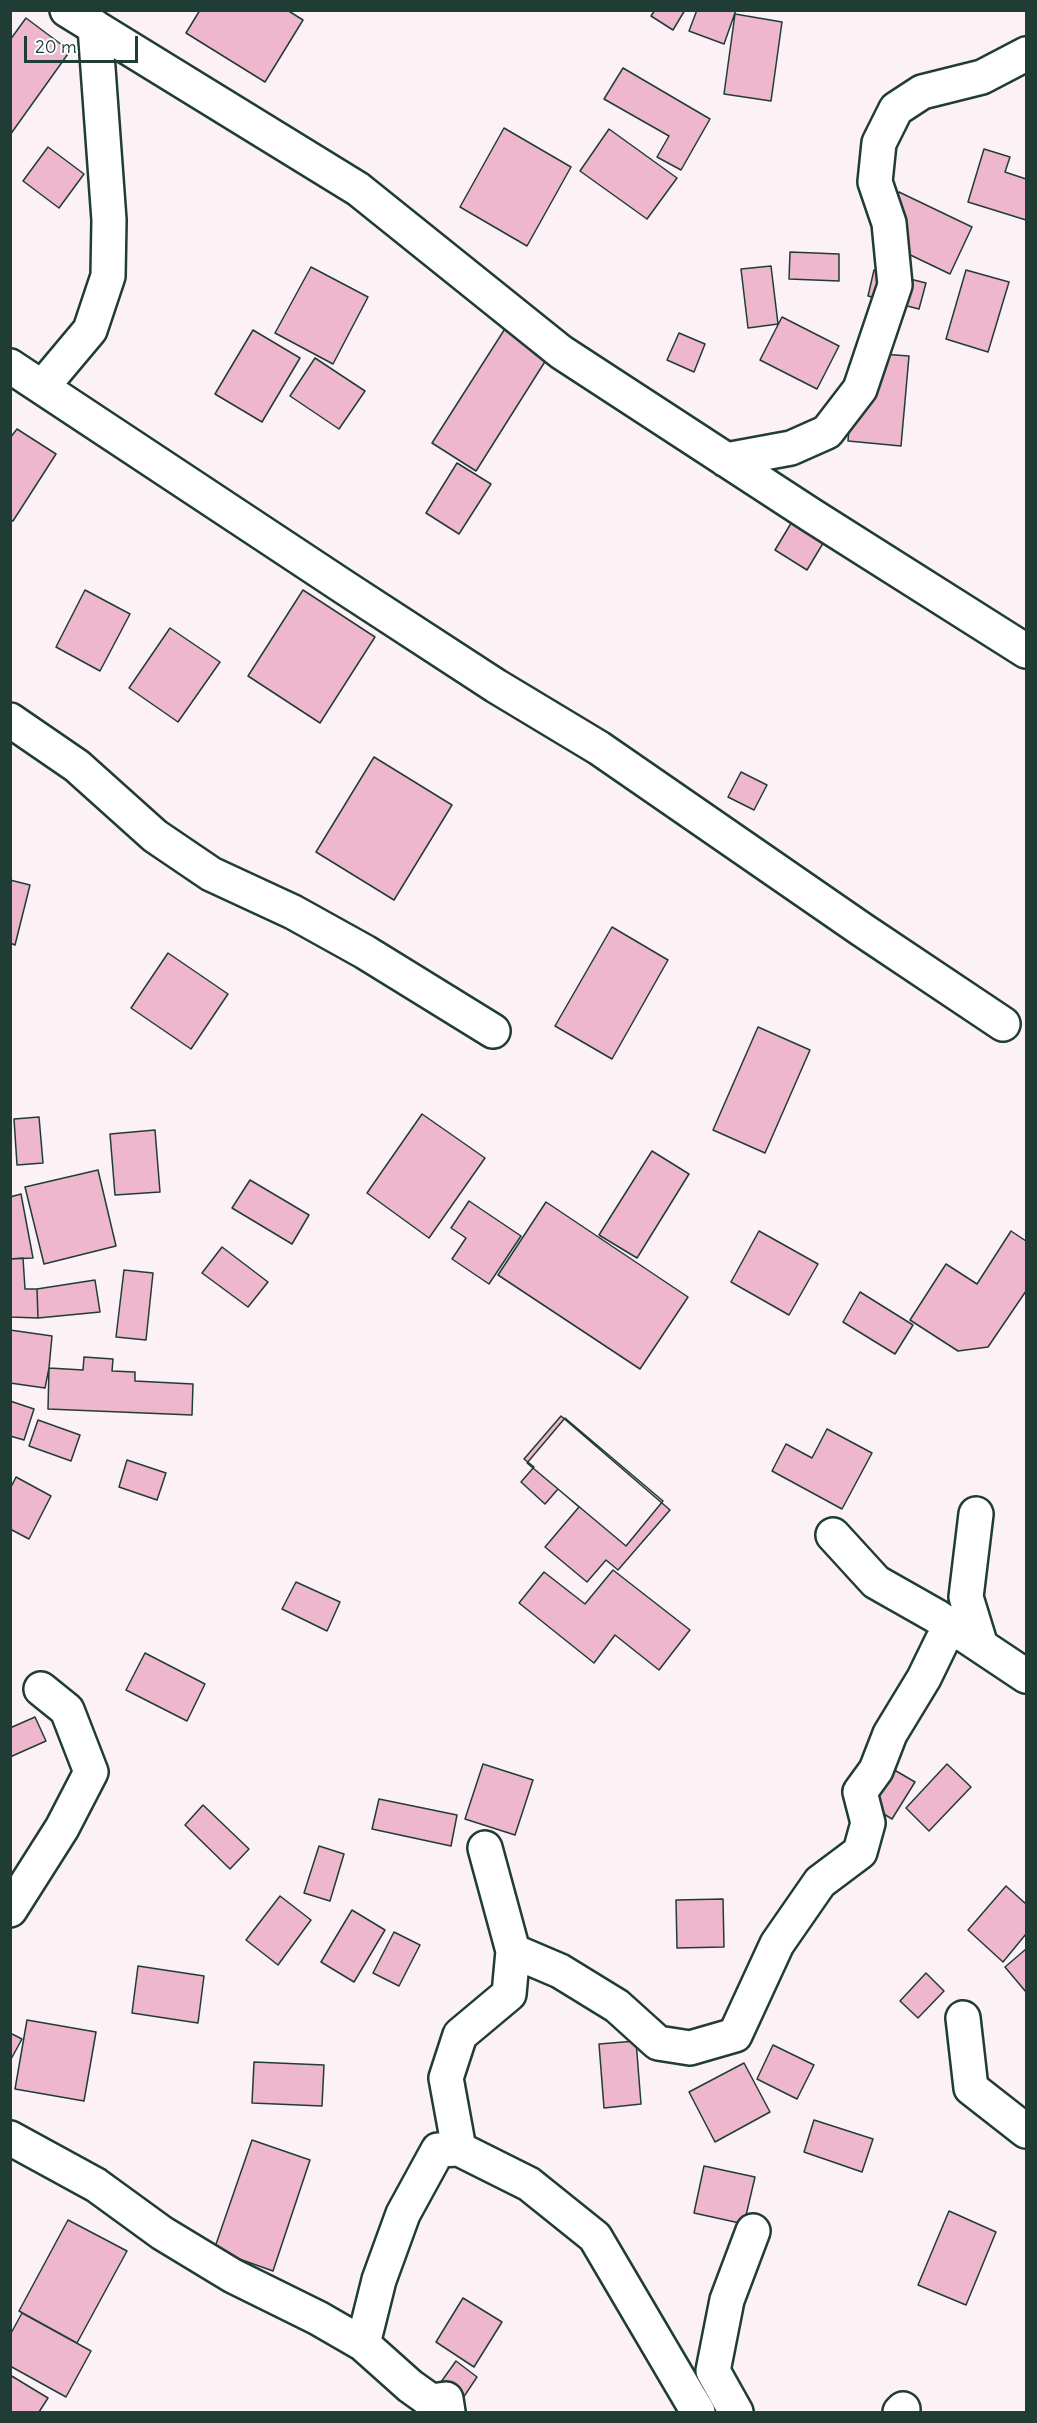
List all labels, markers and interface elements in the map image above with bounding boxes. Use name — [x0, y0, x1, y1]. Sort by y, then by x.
scale bar — [27, 24, 141, 62]
text: 20 m — [35, 35, 77, 58]

